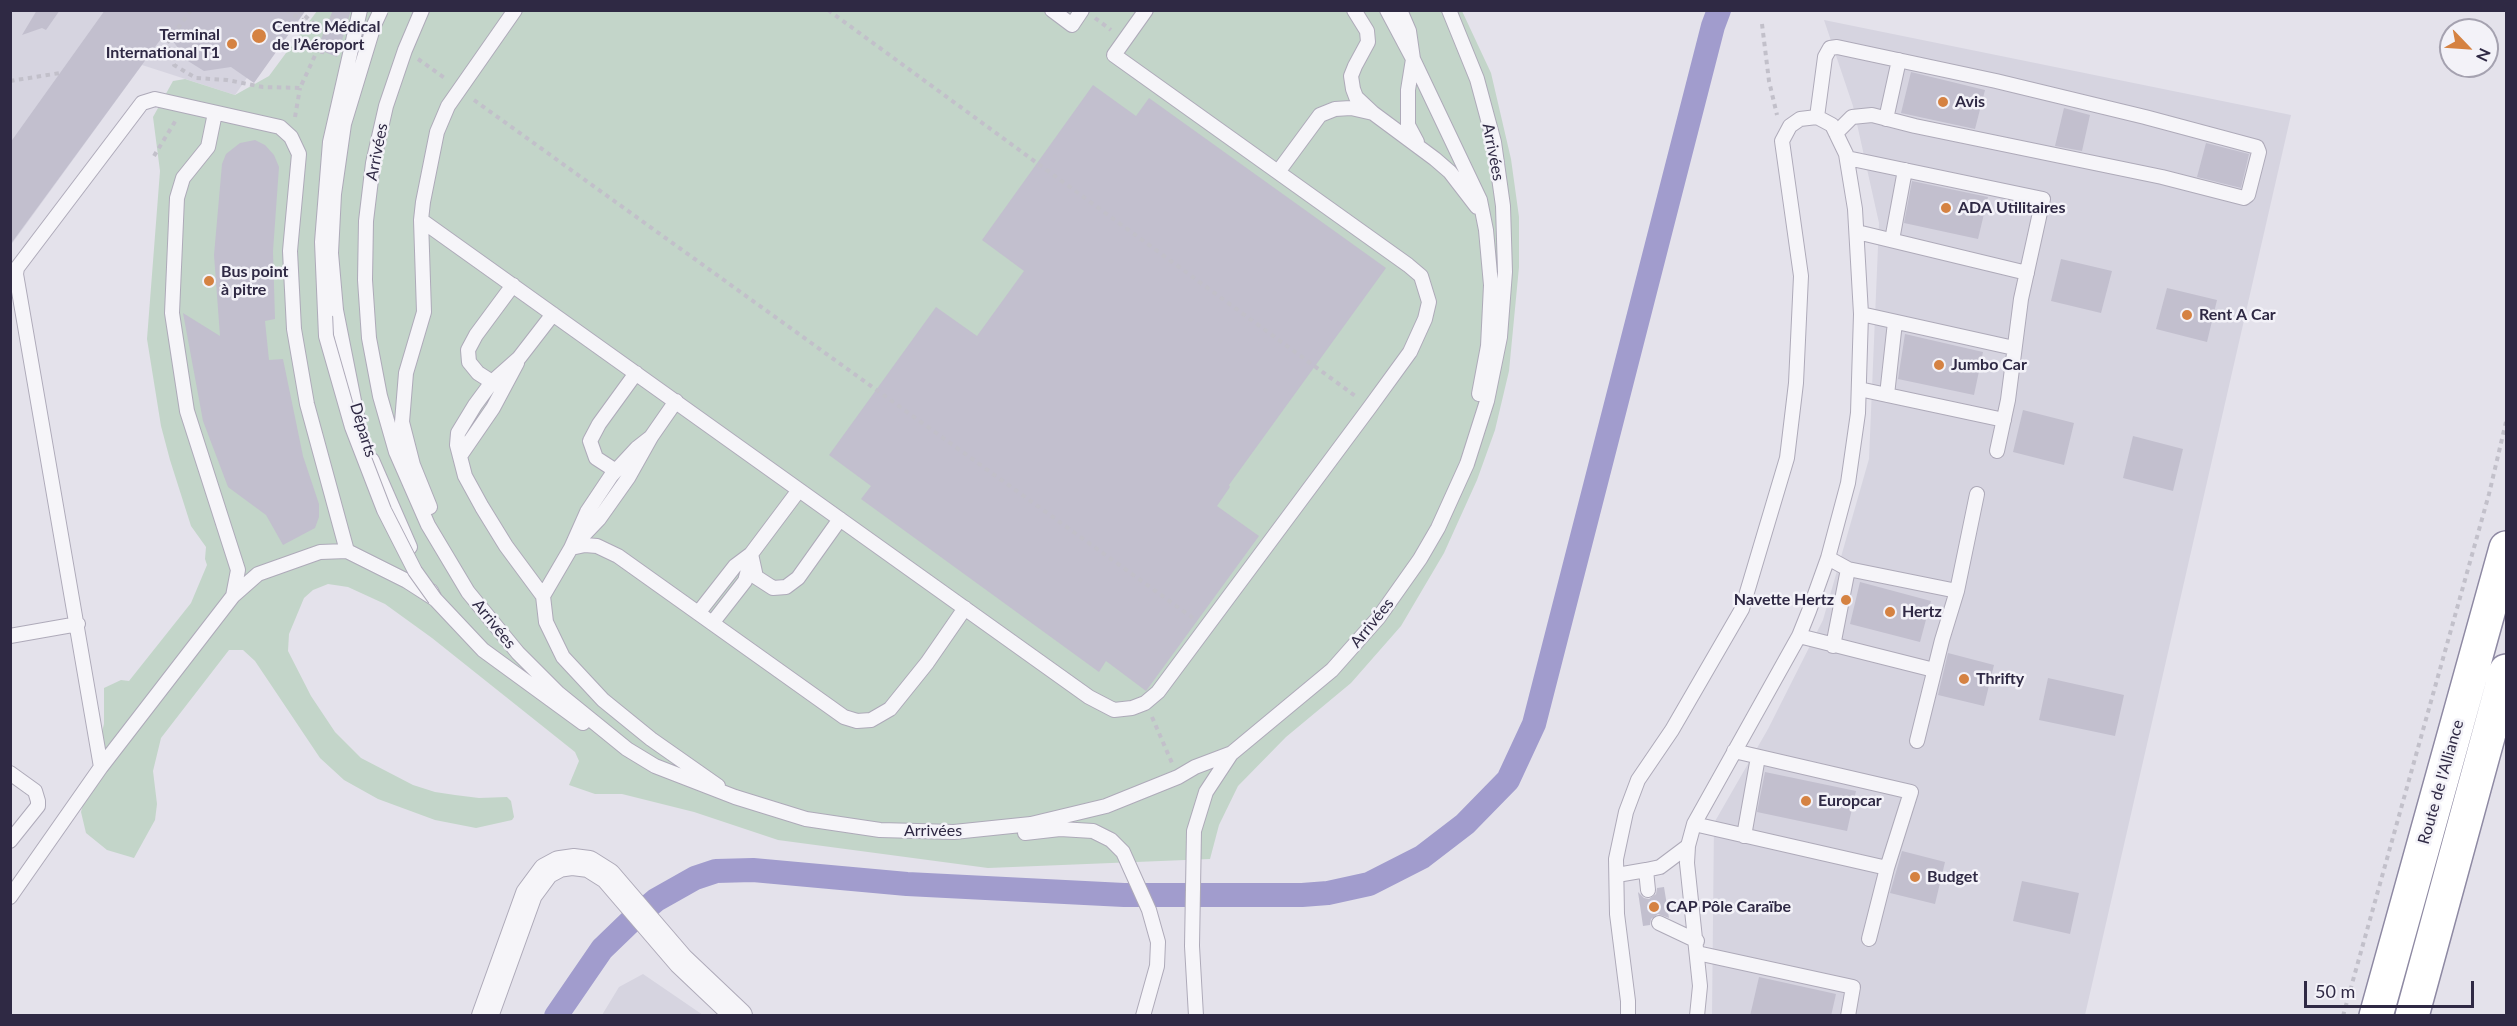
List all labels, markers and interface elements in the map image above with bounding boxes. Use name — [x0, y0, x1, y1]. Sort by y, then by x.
place label: Centre Médical de l’Aéroport — [272, 17, 380, 55]
north arrow — [2439, 18, 2499, 78]
place label: Terminal International T1 — [106, 25, 220, 63]
marker: Centre Médical de l’Aéroport — [250, 27, 268, 45]
marker: Terminal International T1 — [225, 37, 239, 51]
text: N — [2473, 45, 2495, 65]
place label: Avis — [1955, 92, 1985, 112]
marker: Avis — [1936, 95, 1950, 109]
street label: Arrivées — [362, 122, 392, 182]
street label: Arrivées — [1478, 122, 1508, 182]
place label: ADA Utilitaires — [1958, 198, 2065, 218]
marker: ADA Utilitaires — [1939, 201, 1953, 215]
place label: Bus point à pitre — [221, 262, 289, 300]
marker: Bus point à pitre — [202, 274, 216, 288]
place label: Rent A Car — [2199, 305, 2276, 325]
marker: Rent A Car — [2180, 308, 2194, 322]
place label: Jumbo Car — [1951, 355, 2027, 375]
marker: Jumbo Car — [1932, 358, 1946, 372]
street label: Départs — [346, 400, 380, 460]
place label: Navette Hertz — [1734, 590, 1834, 610]
marker: Navette Hertz — [1839, 593, 1853, 607]
street label: Arrivées — [1346, 594, 1398, 652]
street label: Arrivées — [468, 595, 520, 653]
place label: Hertz — [1902, 602, 1942, 622]
marker: Hertz — [1883, 605, 1897, 619]
place label: Thrifty — [1976, 669, 2024, 689]
marker: Thrifty — [1957, 672, 1971, 686]
street label: Route de l'Alliance — [2414, 718, 2468, 846]
place label: Europcar — [1818, 791, 1882, 811]
marker: Europcar — [1799, 794, 1813, 808]
street label: Arrivées — [904, 821, 962, 841]
place label: Budget — [1927, 867, 1978, 887]
marker: Budget — [1908, 870, 1922, 884]
place label: CAP Pôle Caraïbe — [1666, 897, 1791, 917]
marker: CAP Pôle Caraïbe — [1647, 900, 1661, 914]
scale bar — [2307, 969, 2476, 1007]
text: 50 m — [2315, 980, 2355, 1002]

